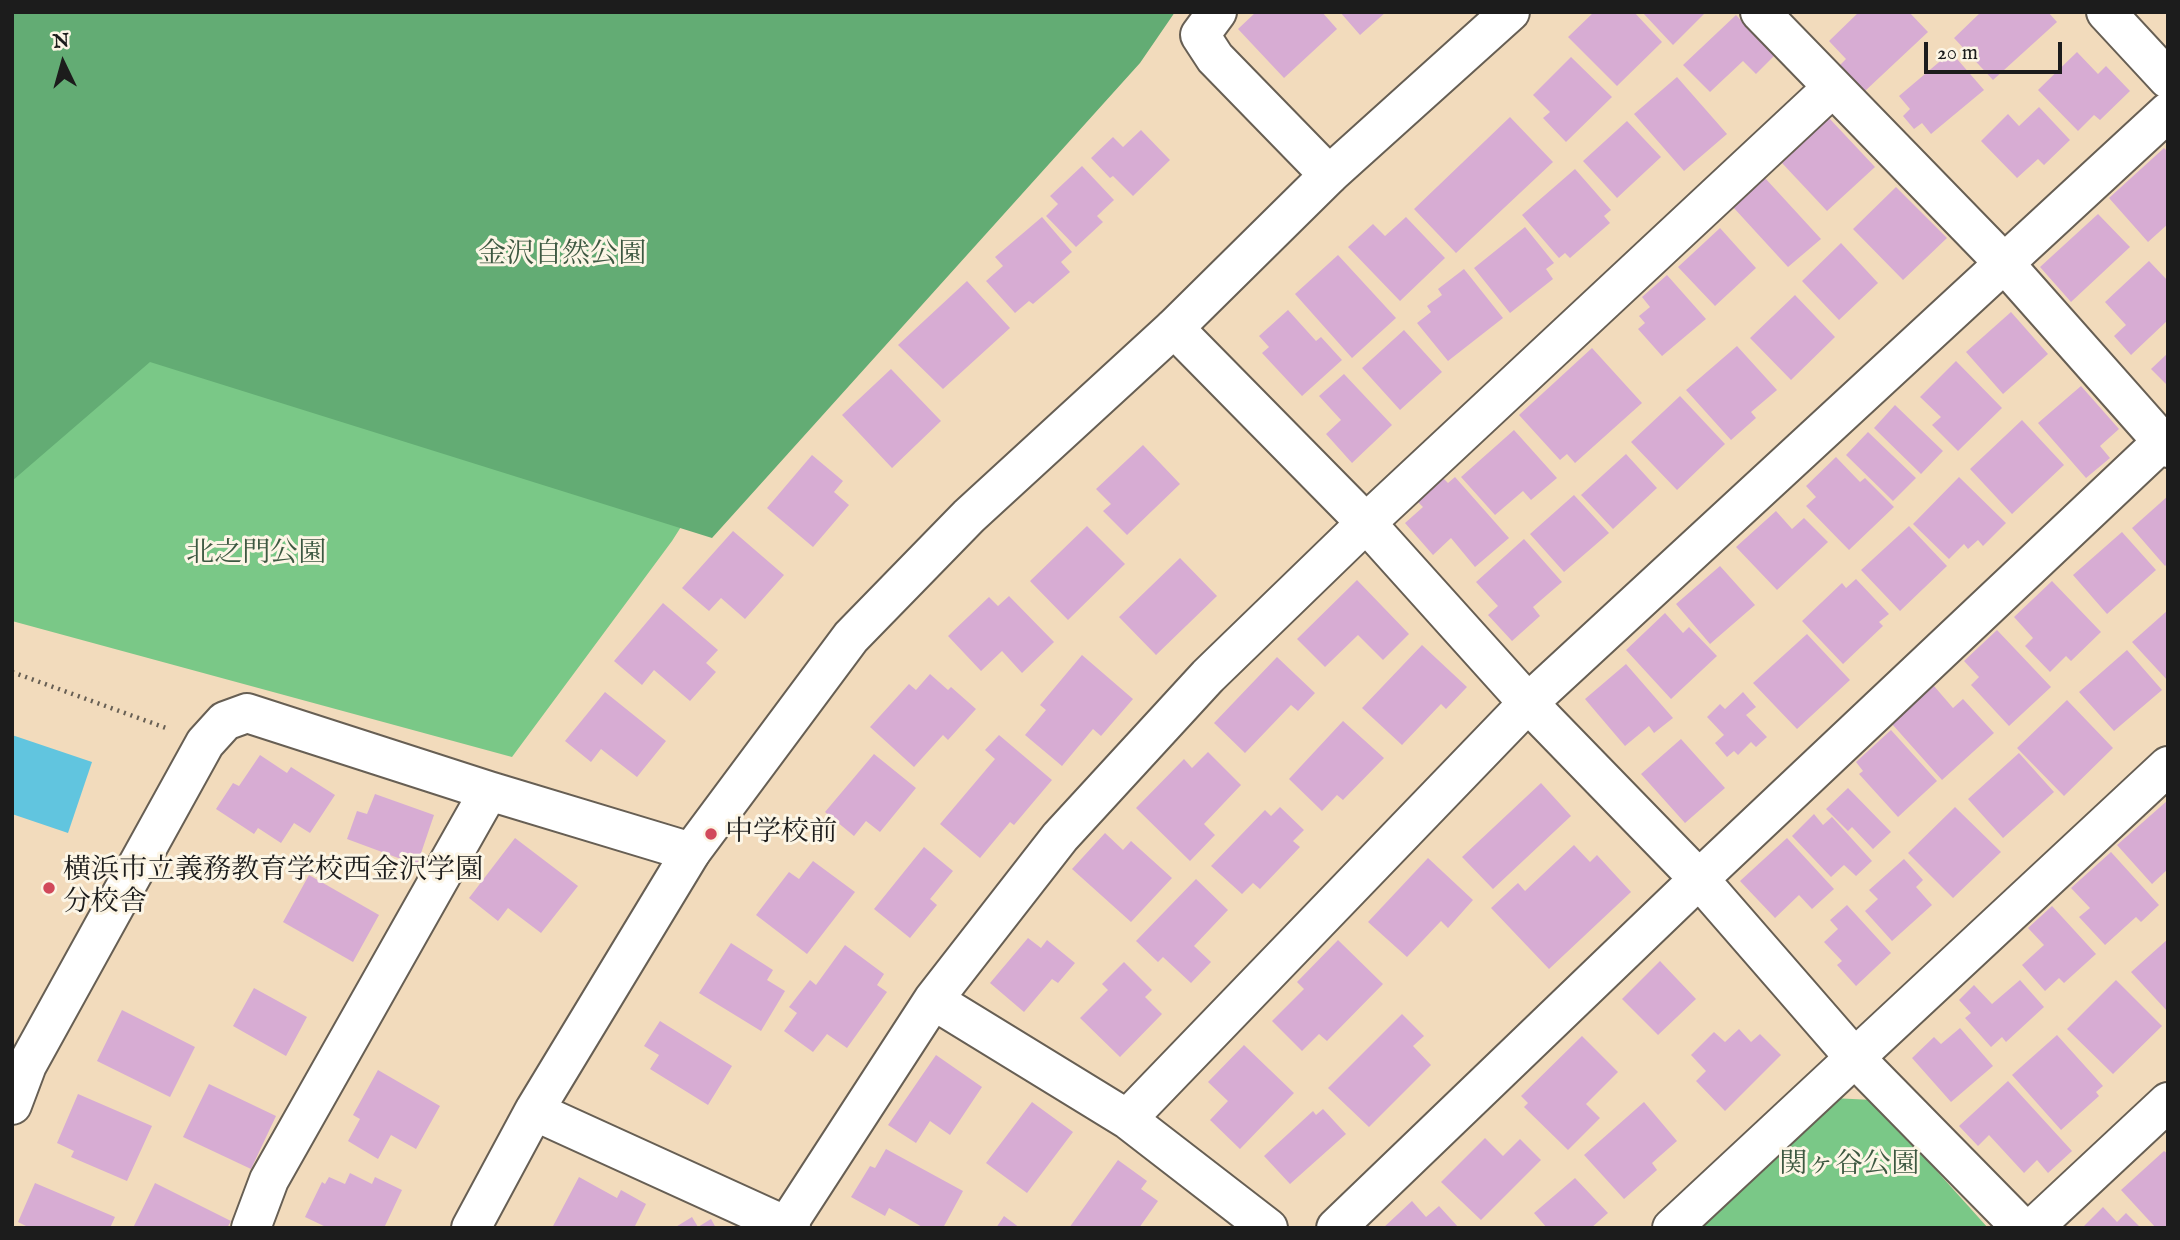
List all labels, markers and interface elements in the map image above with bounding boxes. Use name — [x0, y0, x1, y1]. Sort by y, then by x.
north arrow — [28, 28, 98, 98]
scale bar — [1928, 28, 2066, 72]
text: N — [52, 29, 70, 55]
text: 20 m — [1937, 40, 1978, 67]
park label: 金沢自然公園 — [478, 239, 646, 273]
park label: 北之門公園 — [186, 538, 326, 572]
place label: 中学校前 — [725, 817, 837, 851]
marker: 中学校前 — [703, 826, 719, 842]
place label: 横浜市立義務教育学校西金沢学園 分校舎 — [63, 855, 483, 921]
marker: 横浜市立義務教育学校西金沢学園 分校舎 — [41, 880, 57, 896]
park label: 関ヶ谷公園 — [1779, 1149, 1919, 1183]

